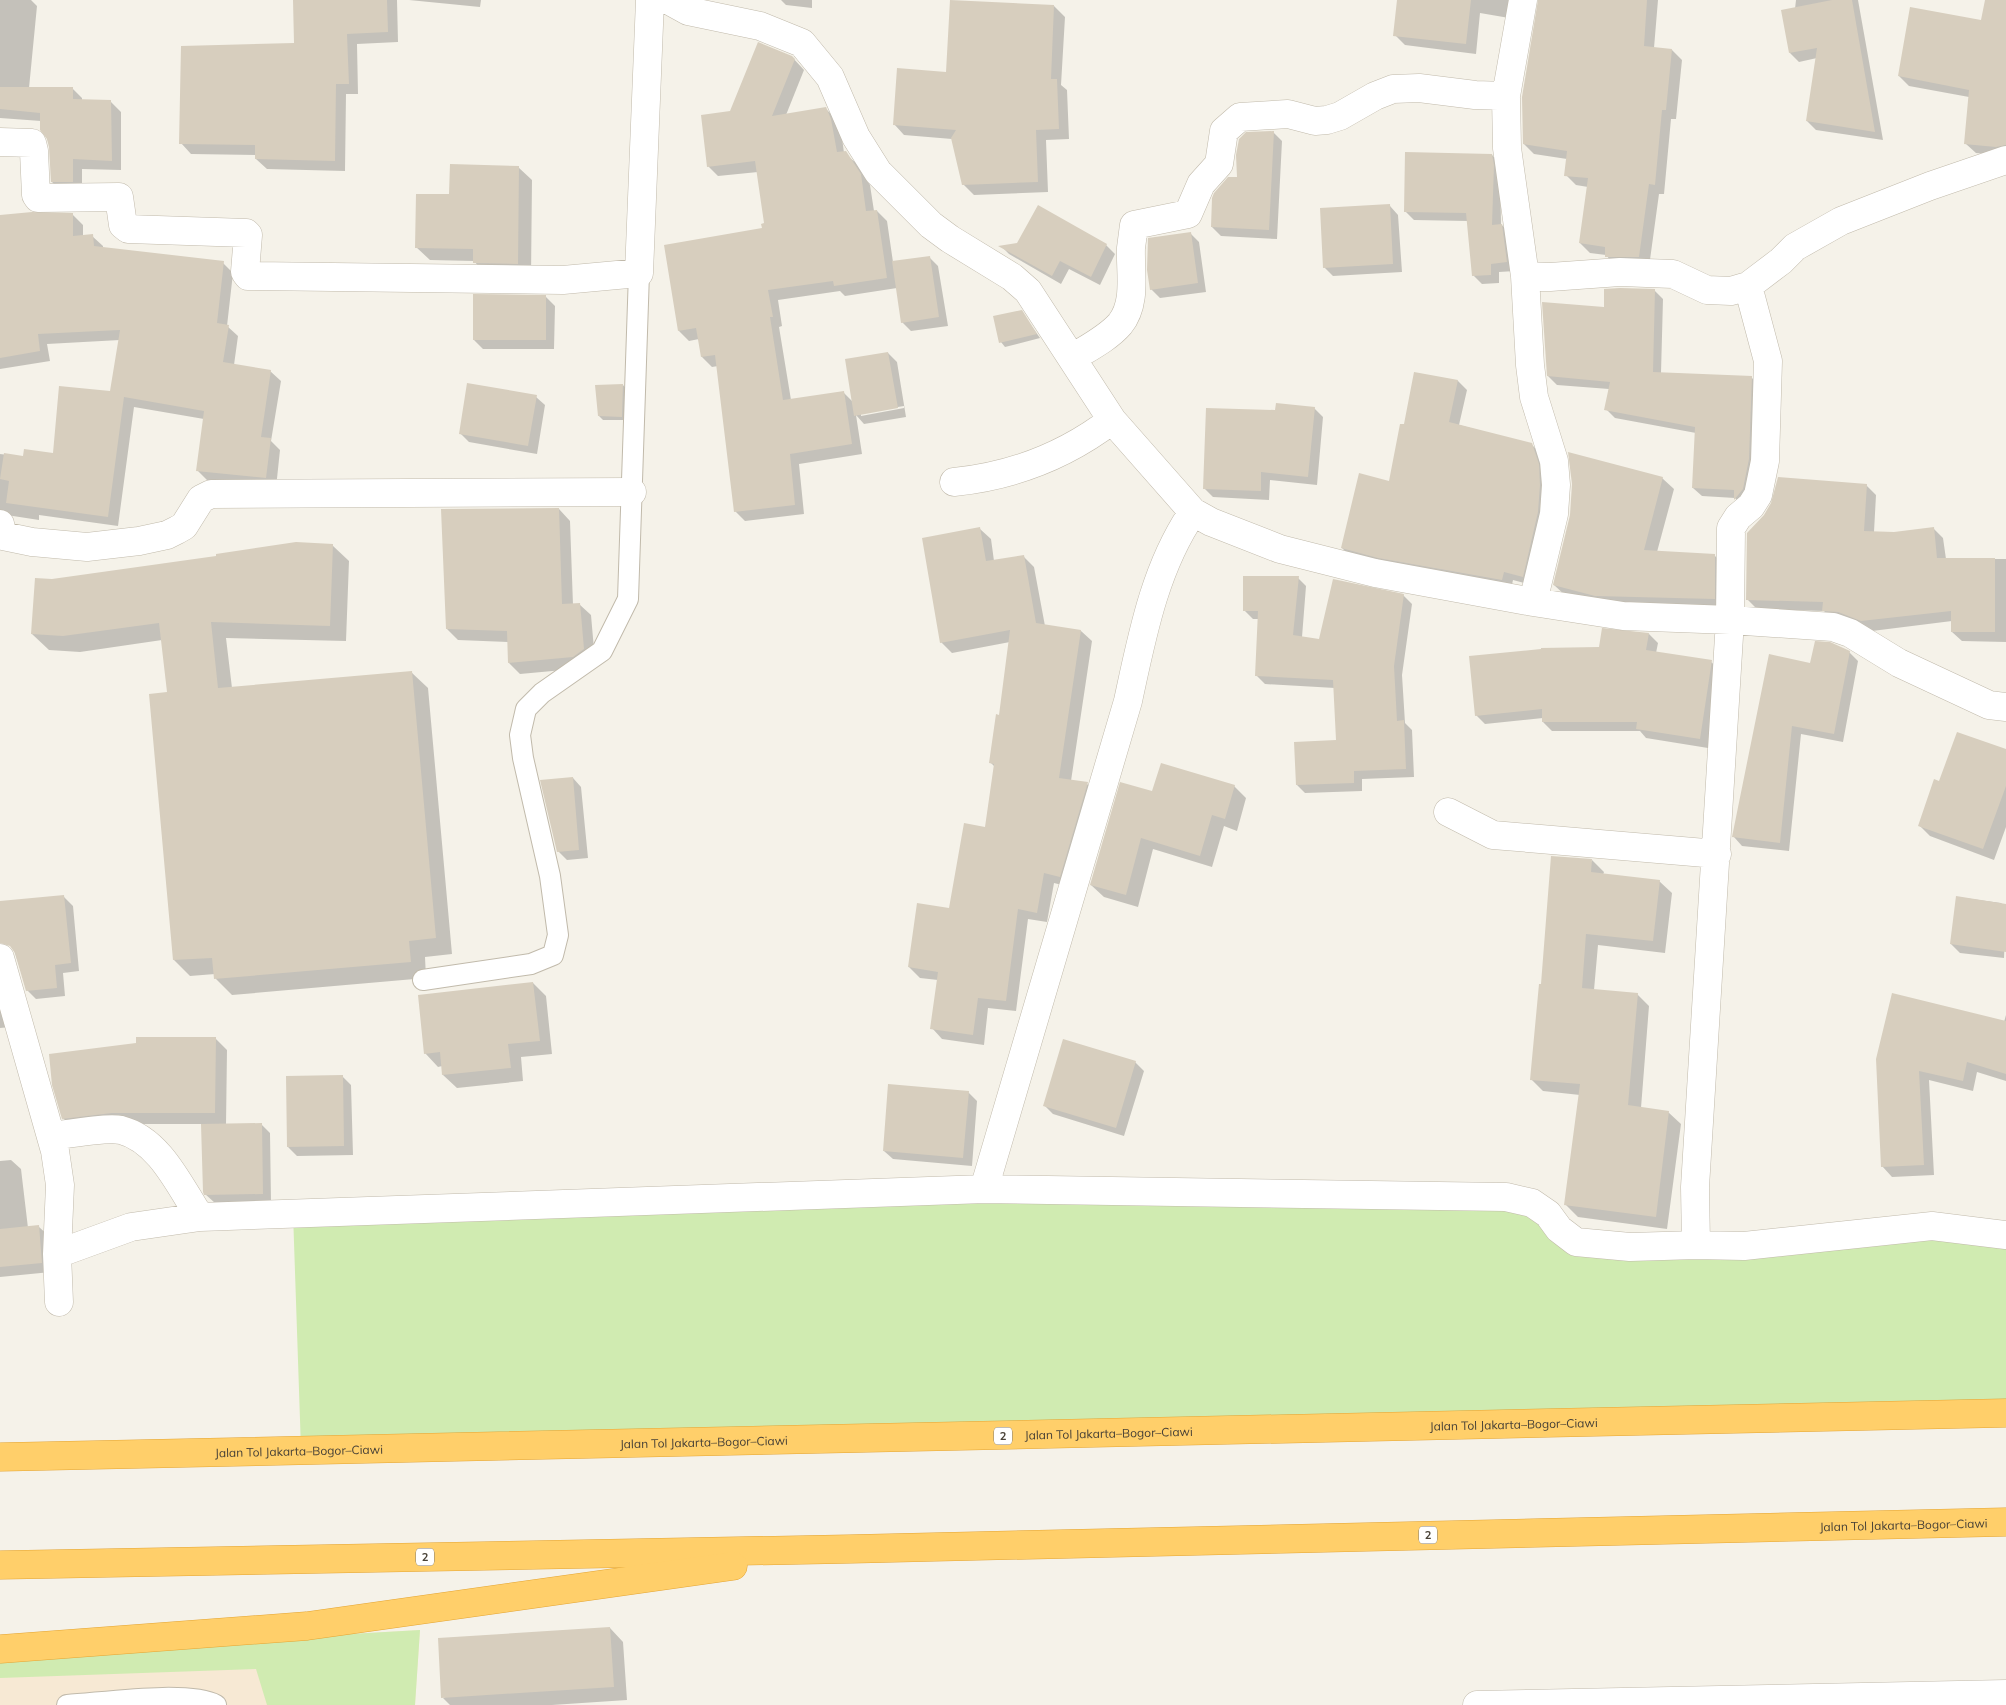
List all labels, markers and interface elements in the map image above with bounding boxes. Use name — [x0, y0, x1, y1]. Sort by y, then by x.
street label: Jalan Tol Jakarta–Bogor–Ciawi — [1429, 1414, 1598, 1433]
street label: Jalan Tol Jakarta–Bogor–Ciawi — [1025, 1423, 1193, 1442]
road number: 2 — [994, 1428, 1012, 1444]
street label: Jalan Tol Jakarta–Bogor–Ciawi — [620, 1432, 788, 1451]
street label: Jalan Tol Jakarta–Bogor–Ciawi — [215, 1441, 383, 1460]
street label: Jalan Tol Jakarta–Bogor–Ciawi — [1819, 1515, 1988, 1534]
road number: 2 — [1419, 1526, 1437, 1544]
road number: 2 — [416, 1548, 434, 1565]

